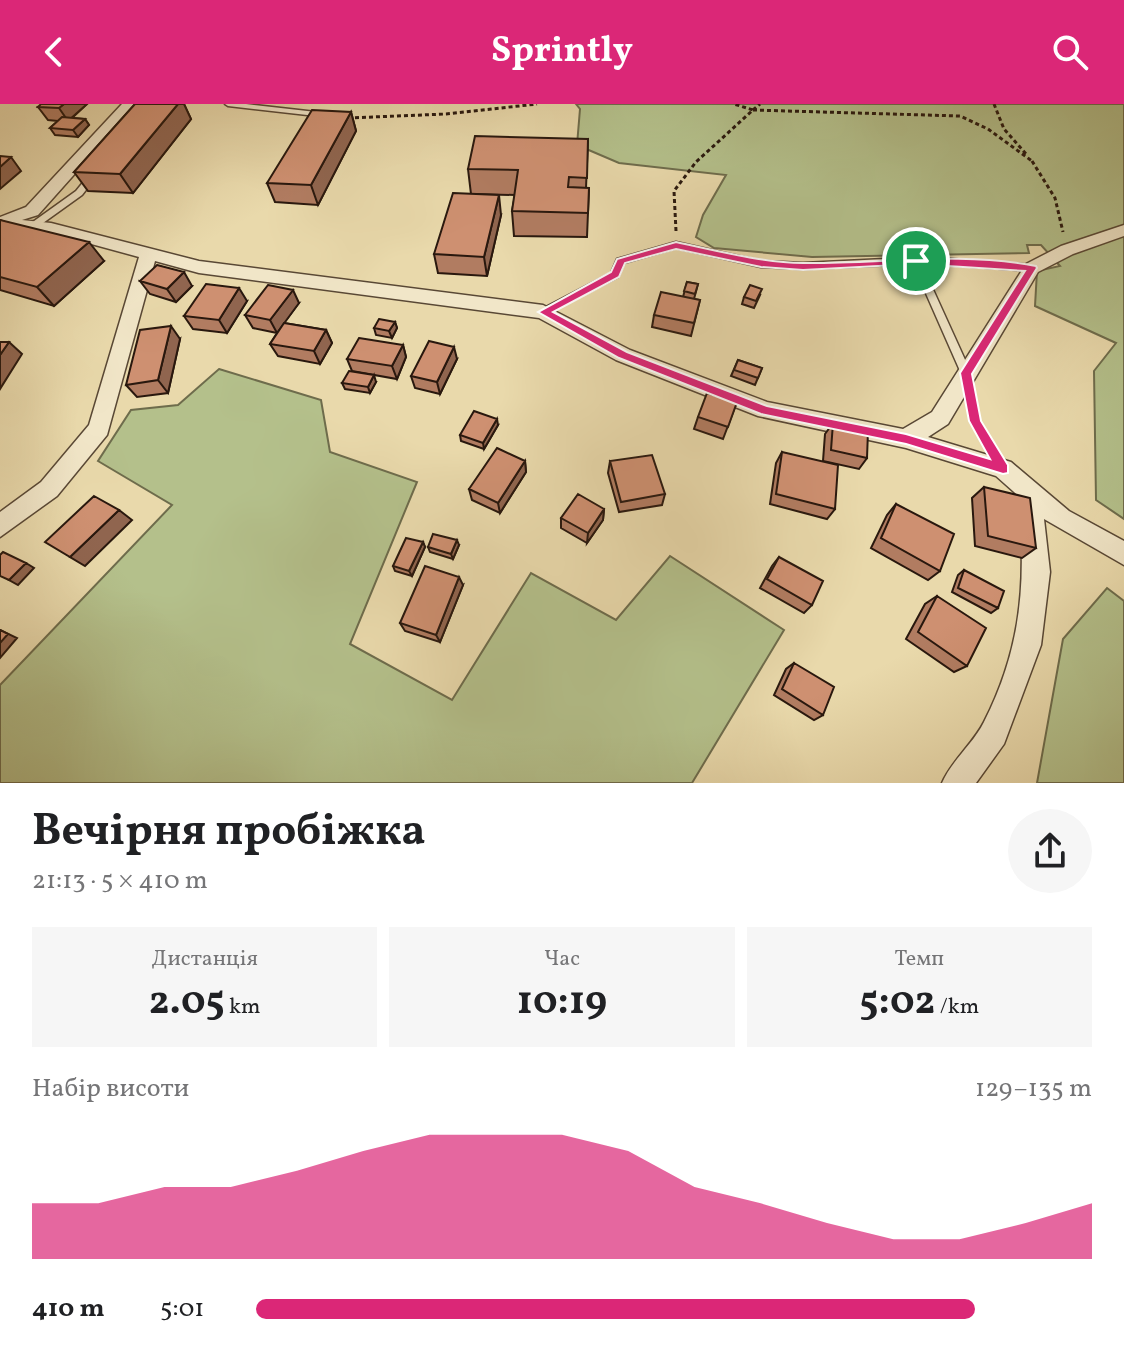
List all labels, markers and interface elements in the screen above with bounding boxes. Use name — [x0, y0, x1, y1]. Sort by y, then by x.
text: Sprintly — [491, 27, 633, 77]
icon: back — [32, 30, 76, 74]
icon: search — [1048, 30, 1092, 74]
pin — [882, 227, 950, 295]
icon: arrive — [894, 239, 938, 283]
text: Вечірня пробіжка — [32, 802, 426, 863]
button: share — [1008, 809, 1092, 893]
text: 21:13 · 5 × 410 m — [32, 863, 208, 899]
text: Дистанція — [151, 944, 258, 975]
text: Час — [544, 944, 580, 975]
text: Темп — [895, 944, 944, 975]
text: 2.05 — [149, 975, 225, 1031]
text: 10:19 — [517, 975, 607, 1031]
text: 5:02 — [859, 975, 935, 1031]
text: km — [225, 992, 261, 1023]
text: /km — [935, 992, 979, 1023]
text: Набір висоти — [32, 1071, 189, 1107]
text: 129–135 m — [975, 1071, 1092, 1107]
text: 410 m — [32, 1291, 105, 1327]
text: 5:01 — [160, 1291, 204, 1327]

